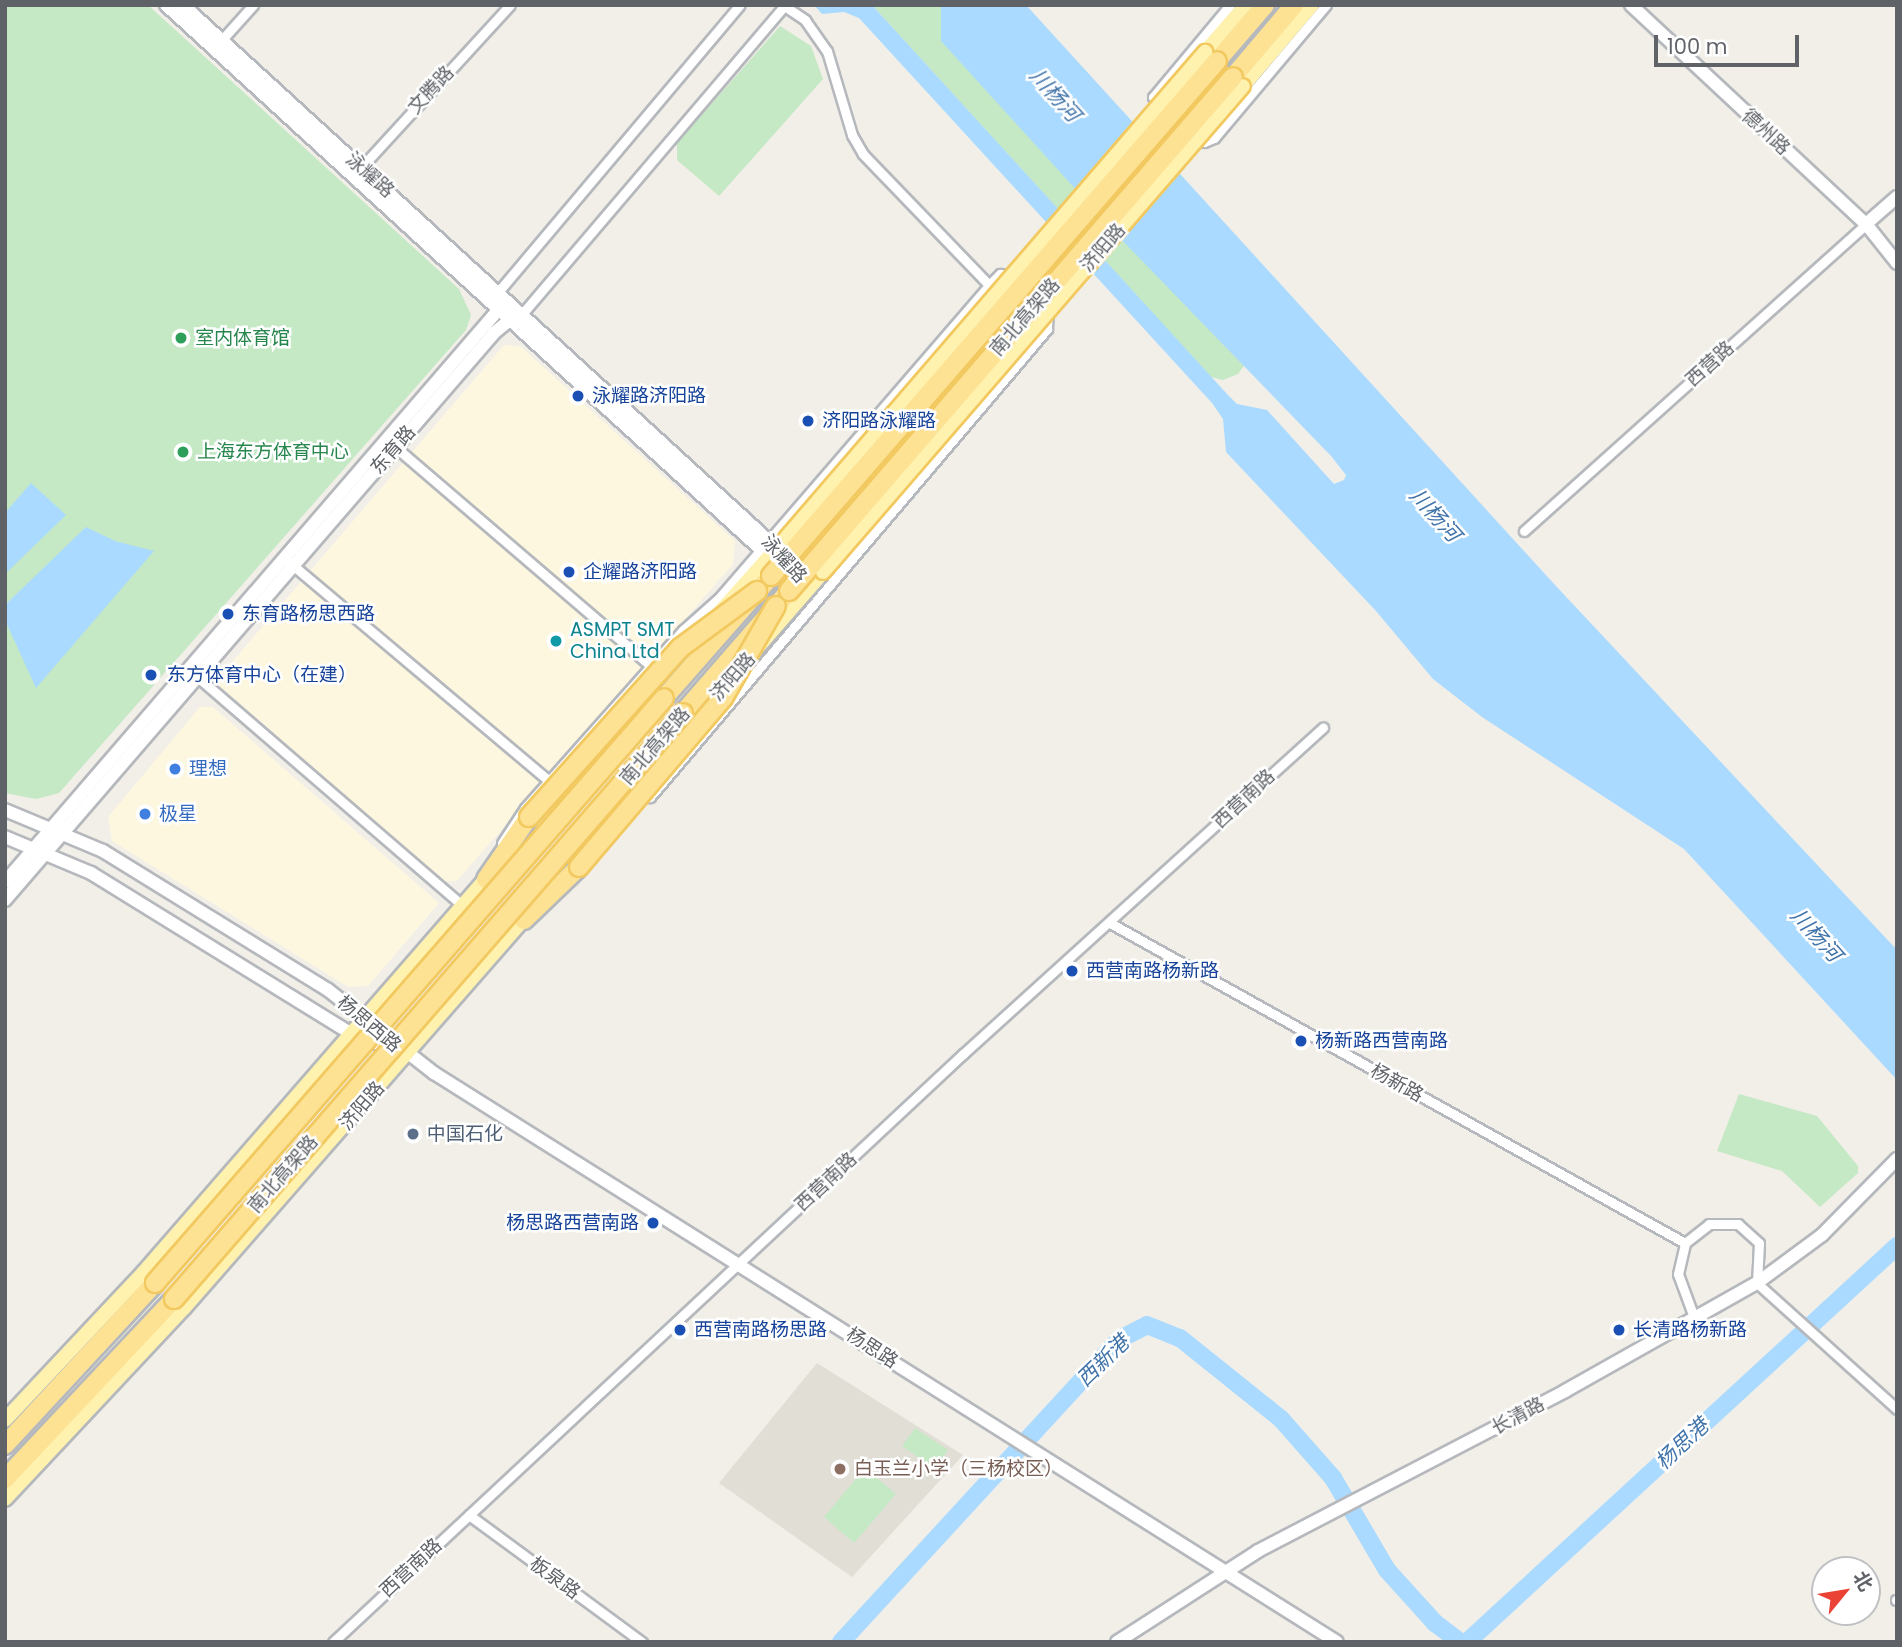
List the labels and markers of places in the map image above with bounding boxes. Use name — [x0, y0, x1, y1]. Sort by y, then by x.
place label: 室内体育馆 — [195, 327, 290, 349]
marker: 室内体育馆 — [173, 330, 189, 346]
place label: 泳耀路济阳路 — [592, 385, 706, 407]
marker: 泳耀路济阳路 — [570, 388, 586, 404]
place label: 济阳路泳耀路 — [822, 410, 936, 432]
marker: 济阳路泳耀路 — [800, 413, 816, 429]
place label: 上海东方体育中心 — [197, 441, 349, 463]
marker: 上海东方体育中心 — [175, 444, 191, 460]
place label: 企耀路济阳路 — [583, 561, 697, 583]
marker: 企耀路济阳路 — [561, 564, 577, 580]
place label: 东育路杨思西路 — [242, 603, 375, 625]
marker: 东育路杨思西路 — [220, 606, 236, 622]
place label: ASMPT SMT China Ltd — [570, 619, 674, 663]
marker: ASMPT SMT China Ltd — [548, 633, 564, 649]
place label: 东方体育中心（在建） — [167, 664, 357, 686]
marker: 东方体育中心（在建） — [141, 665, 161, 685]
place label: 理想 — [189, 758, 227, 780]
marker: 理想 — [167, 761, 183, 777]
place label: 极星 — [159, 803, 197, 825]
marker: 极星 — [137, 806, 153, 822]
place label: 西营南路杨新路 — [1086, 960, 1219, 982]
marker: 西营南路杨新路 — [1064, 963, 1080, 979]
place label: 杨新路西营南路 — [1315, 1030, 1448, 1052]
marker: 杨新路西营南路 — [1293, 1033, 1309, 1049]
place label: 中国石化 — [427, 1123, 503, 1145]
marker: 中国石化 — [405, 1126, 421, 1142]
place label: 杨思路西营南路 — [506, 1212, 639, 1234]
marker: 杨思路西营南路 — [645, 1215, 661, 1231]
place label: 西营南路杨思路 — [694, 1319, 827, 1341]
place label: 长清路杨新路 — [1633, 1319, 1747, 1341]
marker: 西营南路杨思路 — [672, 1322, 688, 1338]
marker: 长清路杨新路 — [1611, 1322, 1627, 1338]
place label: 白玉兰小学（三杨校区） — [854, 1458, 1063, 1480]
marker: 白玉兰小学（三杨校区） — [832, 1461, 848, 1477]

